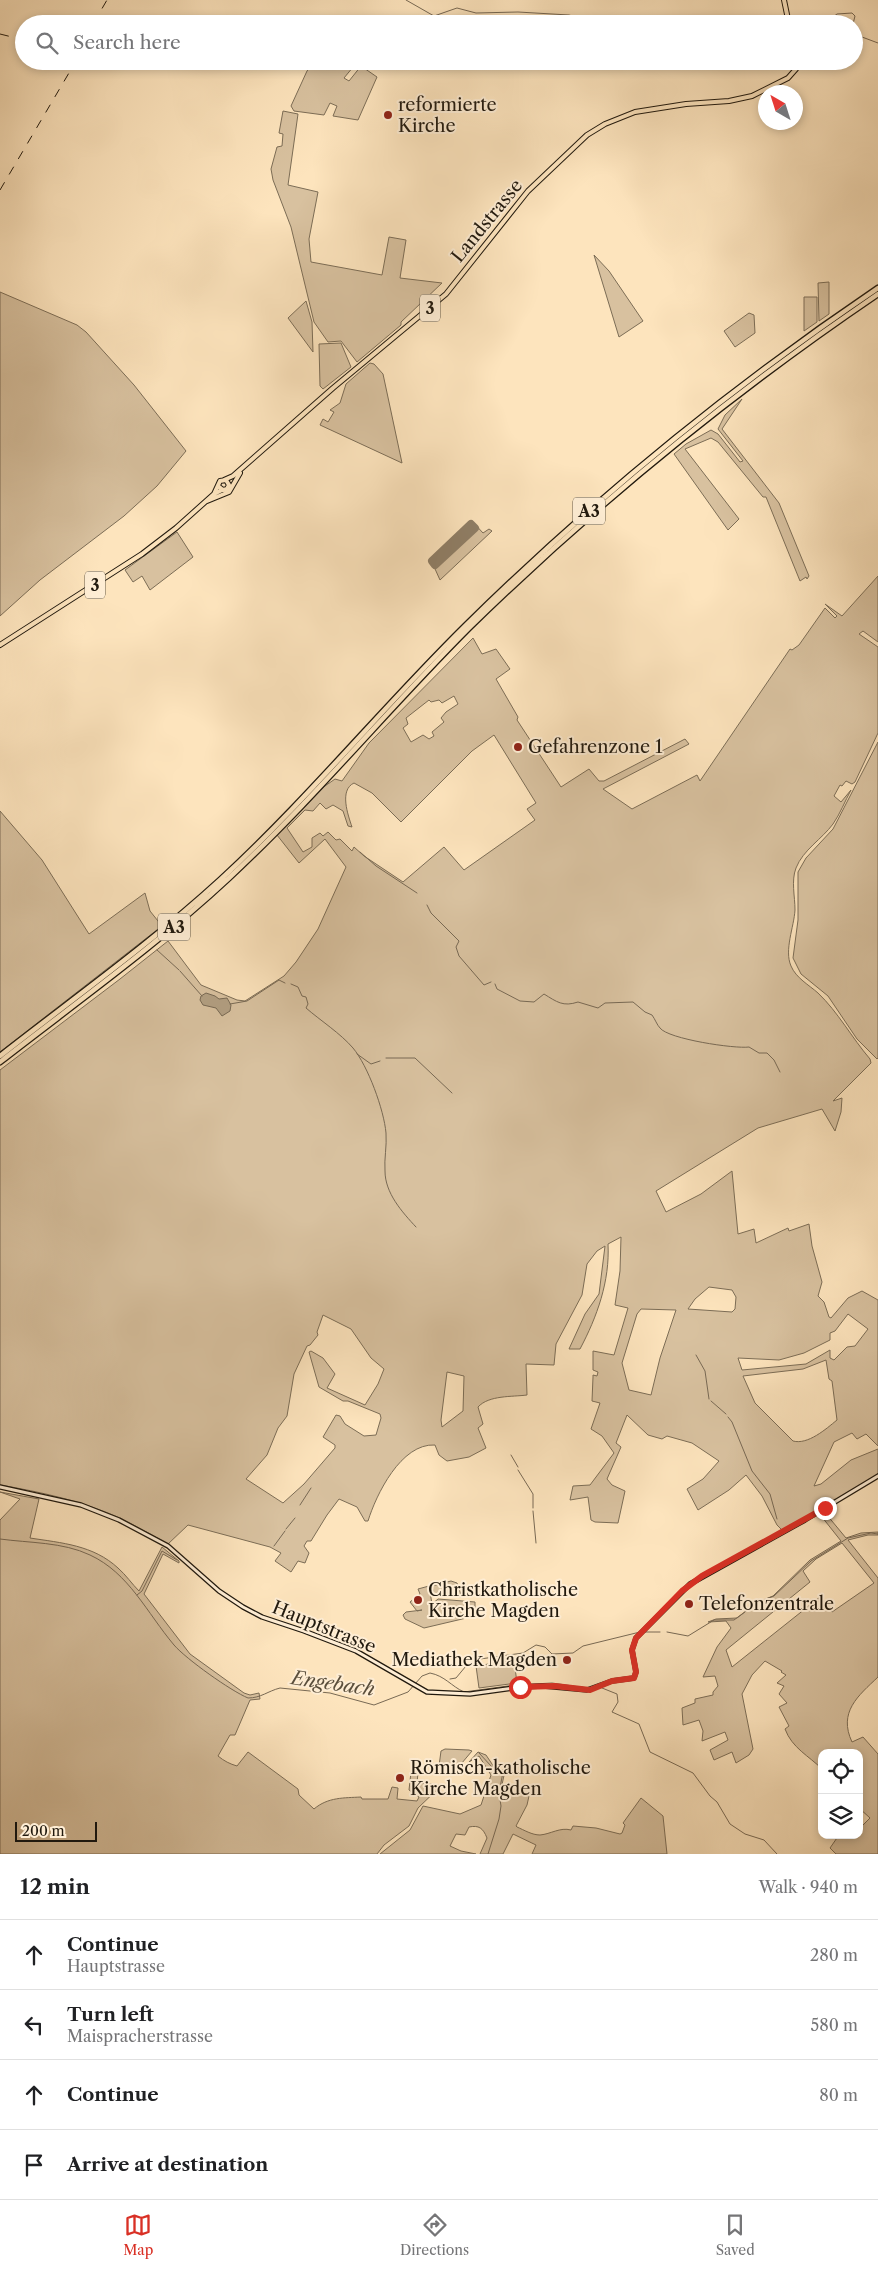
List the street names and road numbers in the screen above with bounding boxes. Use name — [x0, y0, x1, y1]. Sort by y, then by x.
street label: Landstrasse — [447, 175, 527, 267]
road number: 3 — [420, 294, 440, 322]
road number: A3 — [573, 498, 605, 524]
road number: 3 — [85, 572, 105, 598]
road number: A3 — [158, 914, 190, 940]
street label: Hauptstrasse — [269, 1596, 379, 1658]

